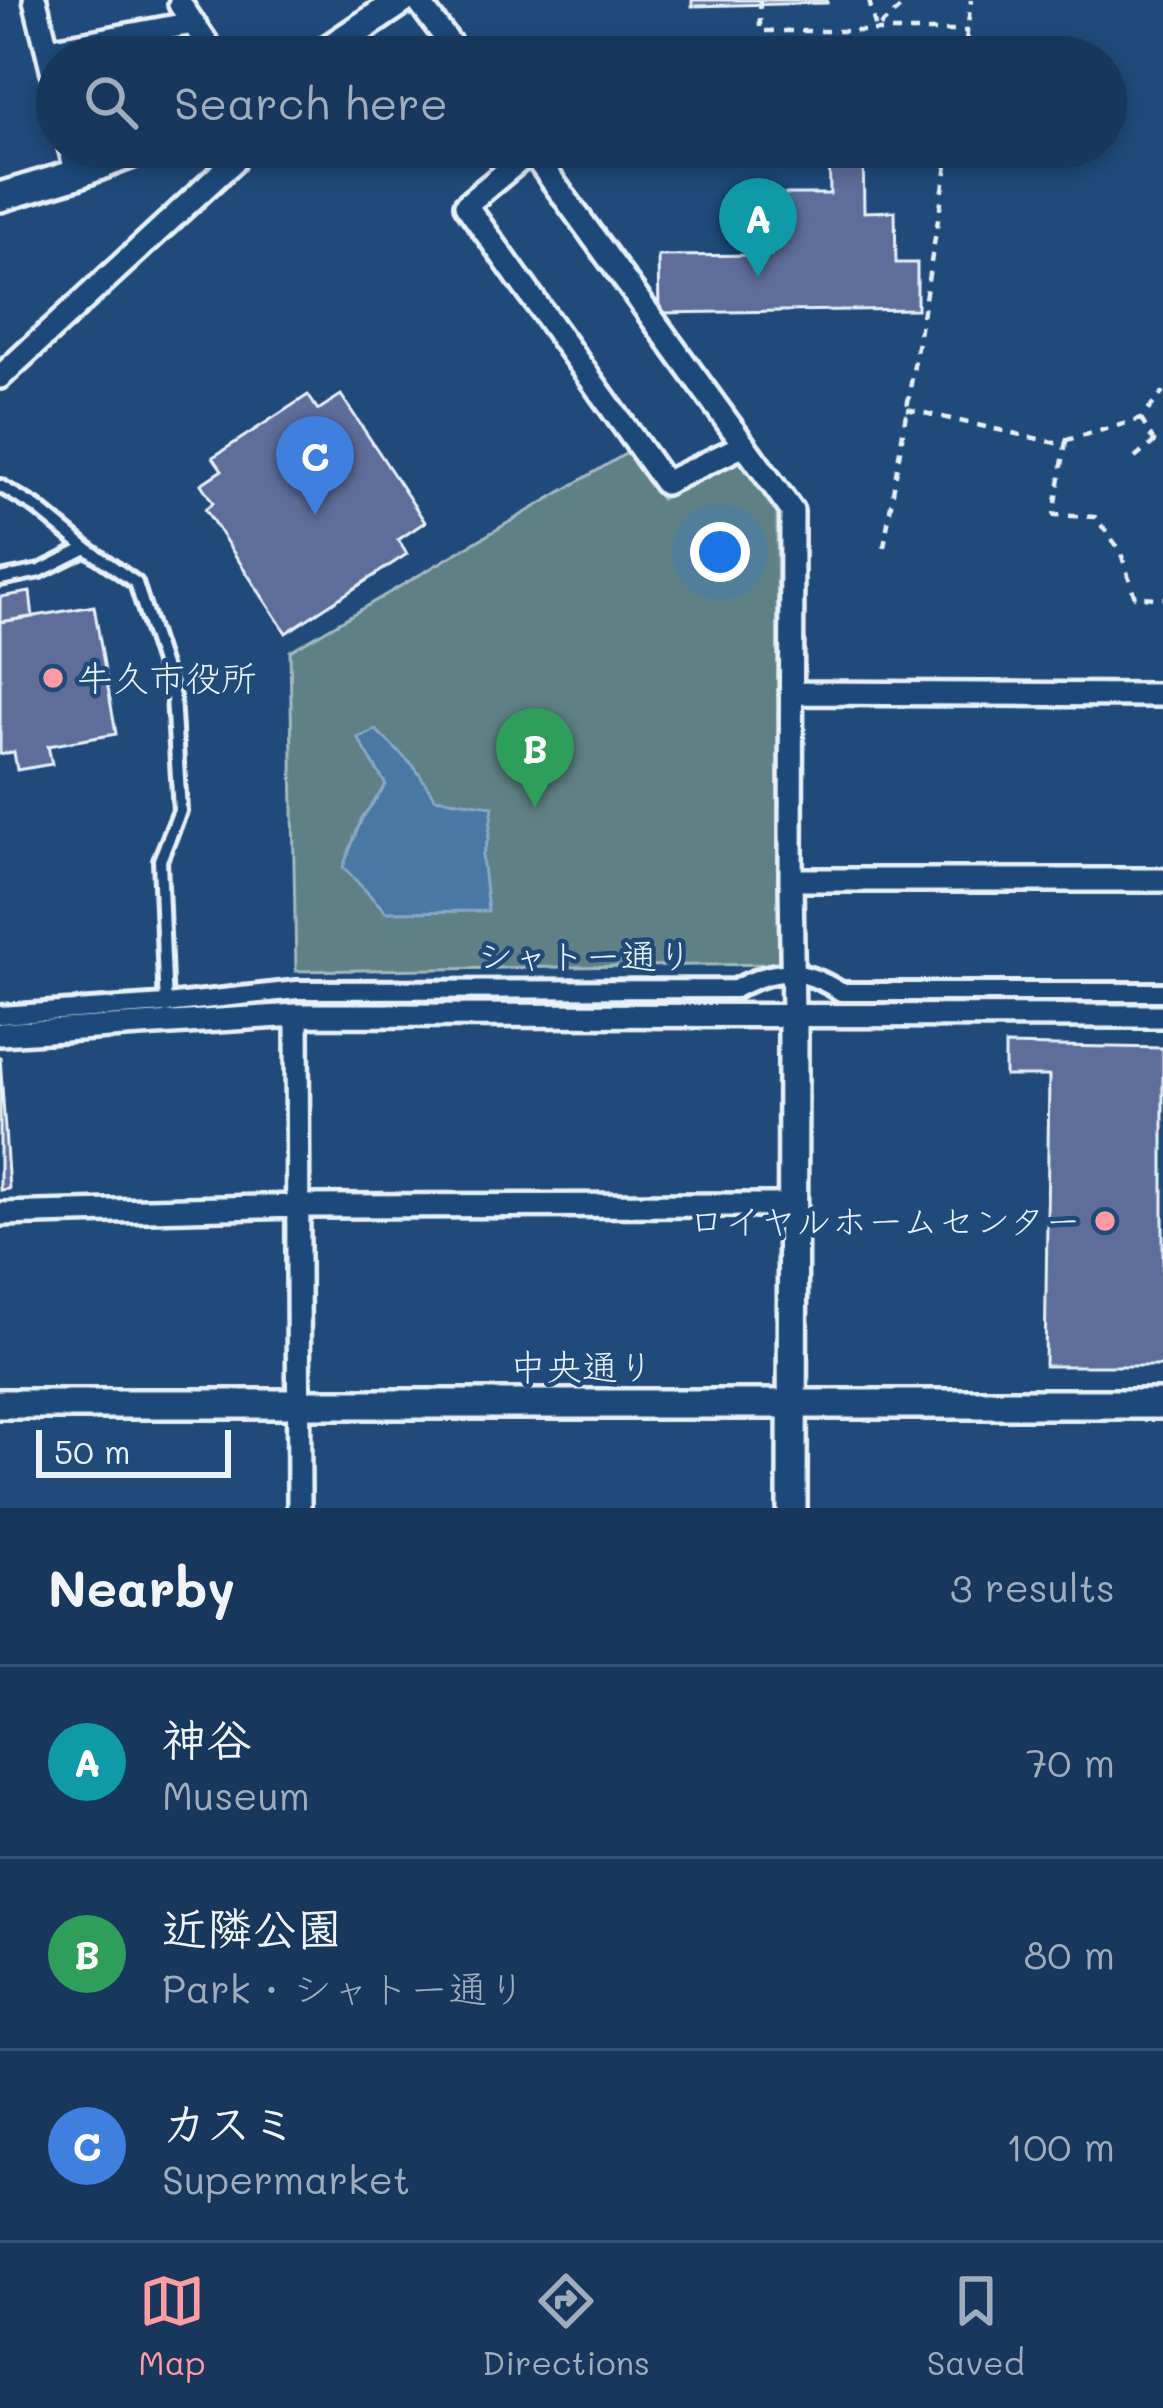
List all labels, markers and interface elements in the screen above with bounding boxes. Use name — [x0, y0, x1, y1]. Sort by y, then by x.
search box — [36, 36, 1127, 168]
icon: search — [78, 69, 144, 135]
text: Search here — [174, 73, 448, 131]
pin: A — [719, 178, 797, 277]
pin: C — [276, 416, 354, 515]
your location — [690, 522, 750, 582]
place label: 牛久市役所 — [77, 653, 257, 700]
marker: 牛久市役所 — [40, 665, 66, 691]
pin: B — [496, 708, 574, 807]
street label: シャトー通り — [477, 931, 693, 978]
place label: ロイヤルホームセンター — [689, 1196, 1081, 1243]
marker: ロイヤルホームセンター — [1092, 1208, 1118, 1234]
street label: 中央通り — [510, 1342, 654, 1389]
scale bar — [36, 1424, 231, 1477]
text: 50 m — [54, 1429, 130, 1472]
text: Nearby — [48, 1553, 235, 1620]
text: 3 results — [950, 1561, 1115, 1612]
text: 神谷 — [162, 1709, 252, 1767]
text: A — [73, 1736, 101, 1787]
text: 70 m — [1026, 1736, 1115, 1787]
text: Museum — [162, 1769, 310, 1820]
text: 近隣公園 — [162, 1898, 342, 1956]
text: B — [74, 1928, 100, 1979]
text: 80 m — [1024, 1928, 1115, 1979]
text: Park · シャトー通り — [162, 1962, 526, 2013]
text: カスミ — [162, 2093, 296, 2151]
text: C — [73, 2120, 101, 2171]
text: 100 m — [1006, 2120, 1115, 2171]
text: Supermarket — [162, 2153, 410, 2204]
tab: Map — [138, 2268, 206, 2383]
tab: Directions — [482, 2268, 650, 2383]
tab: Saved — [927, 2268, 1025, 2383]

